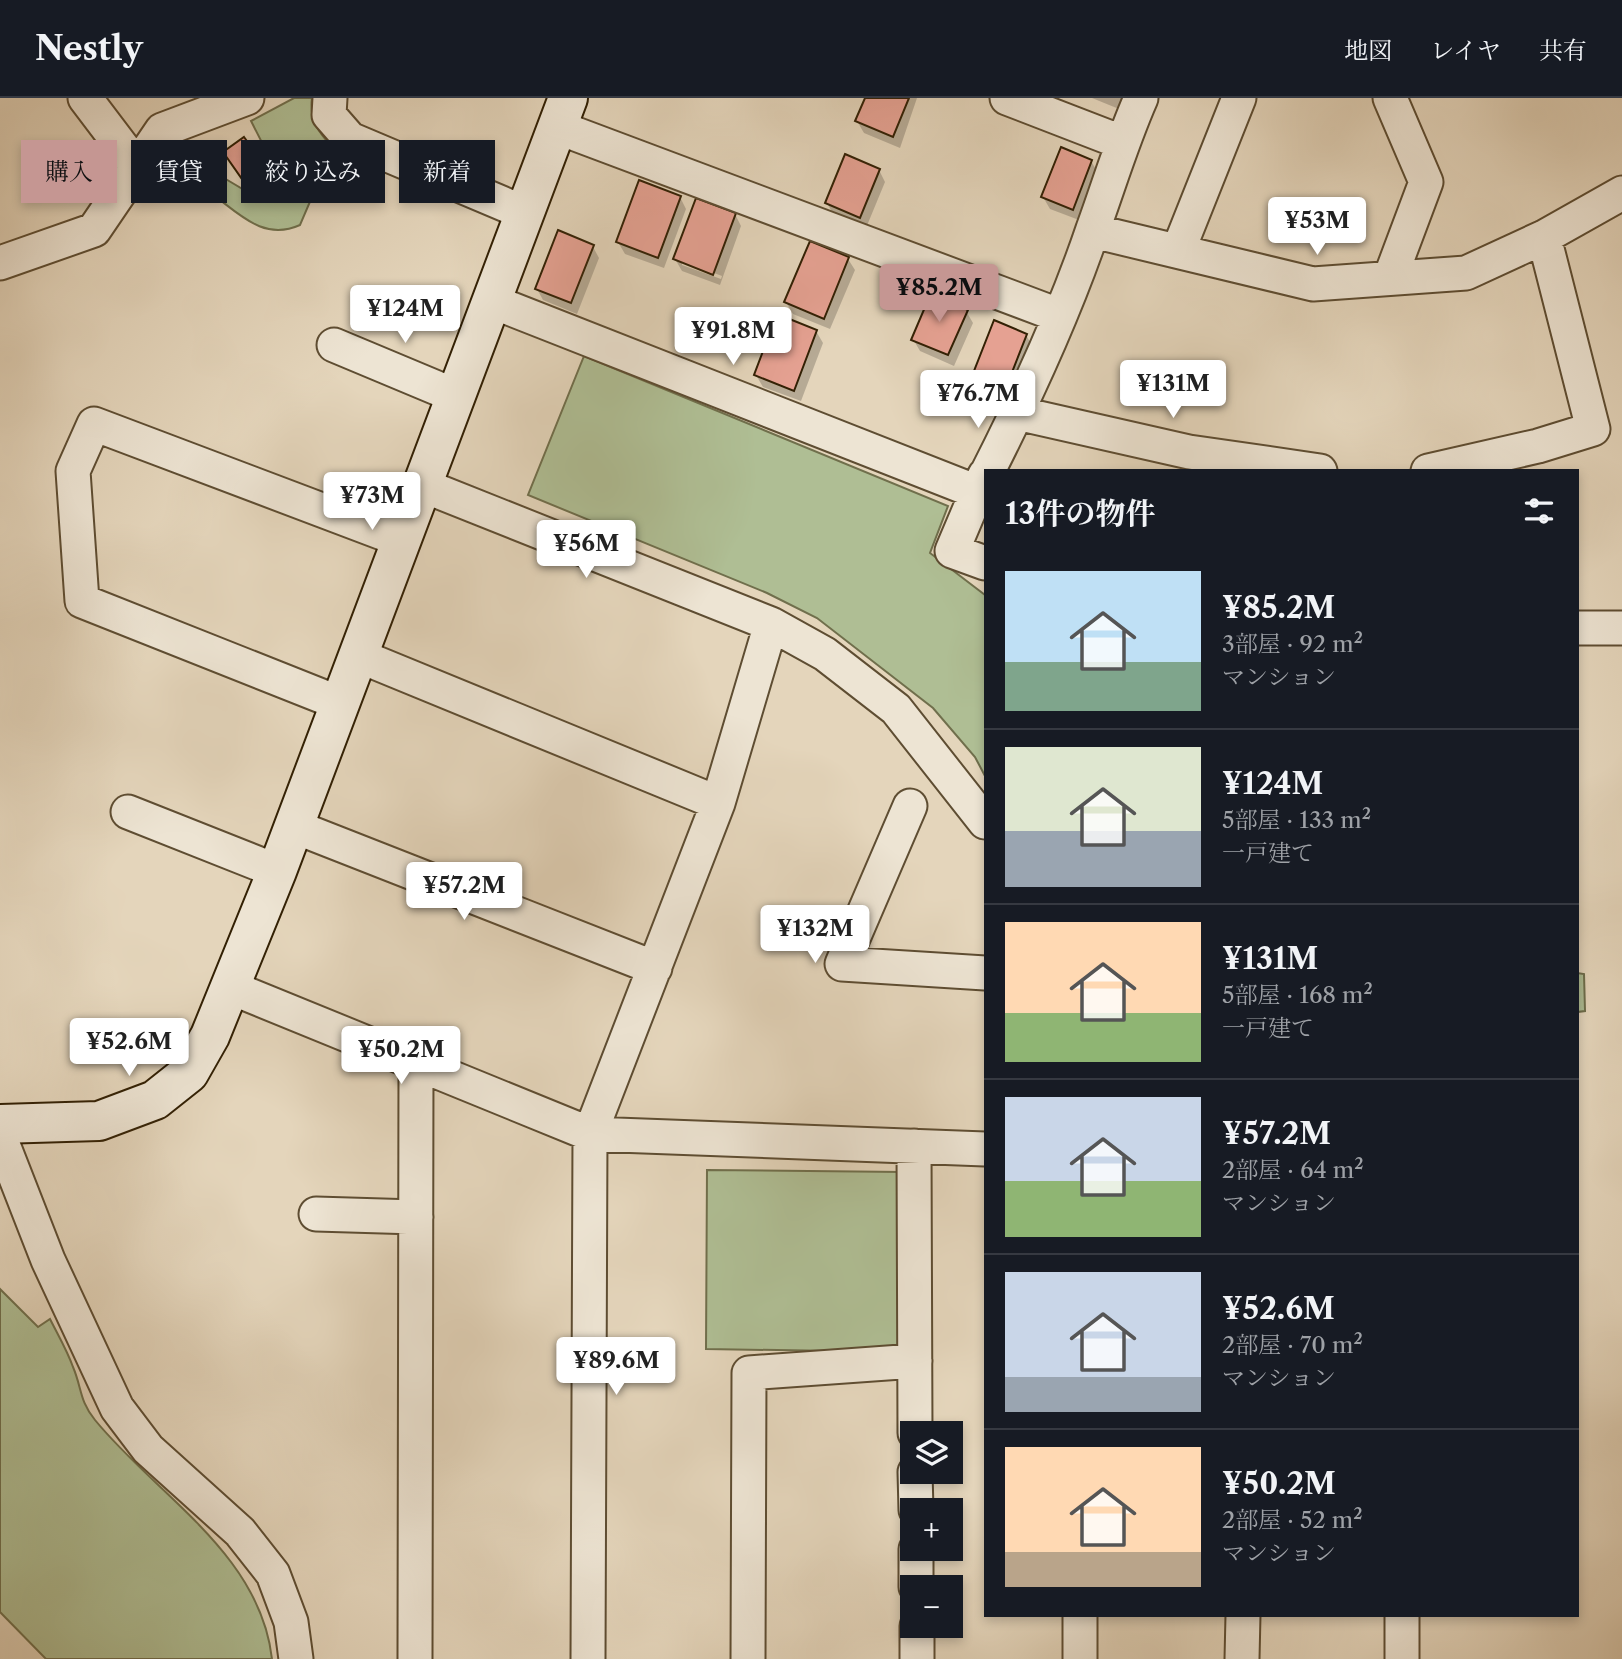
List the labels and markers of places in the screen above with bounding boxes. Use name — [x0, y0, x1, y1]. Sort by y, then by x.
pin: ¥53M — [1276, 198, 1358, 257]
pin: ¥85.2M — [882, 264, 996, 324]
pin: ¥124M — [356, 286, 454, 345]
pin: ¥91.8M — [676, 308, 790, 367]
pin: ¥131M — [1124, 360, 1222, 420]
pin: ¥76.7M — [921, 370, 1035, 430]
pin: ¥73M — [331, 472, 413, 532]
pin: ¥56M — [545, 520, 627, 580]
pin: ¥57.2M — [407, 862, 521, 922]
pin: ¥132M — [766, 906, 864, 965]
pin: ¥52.6M — [72, 1018, 186, 1078]
pin: ¥50.2M — [344, 1026, 458, 1086]
pin: ¥89.6M — [559, 1338, 673, 1397]

